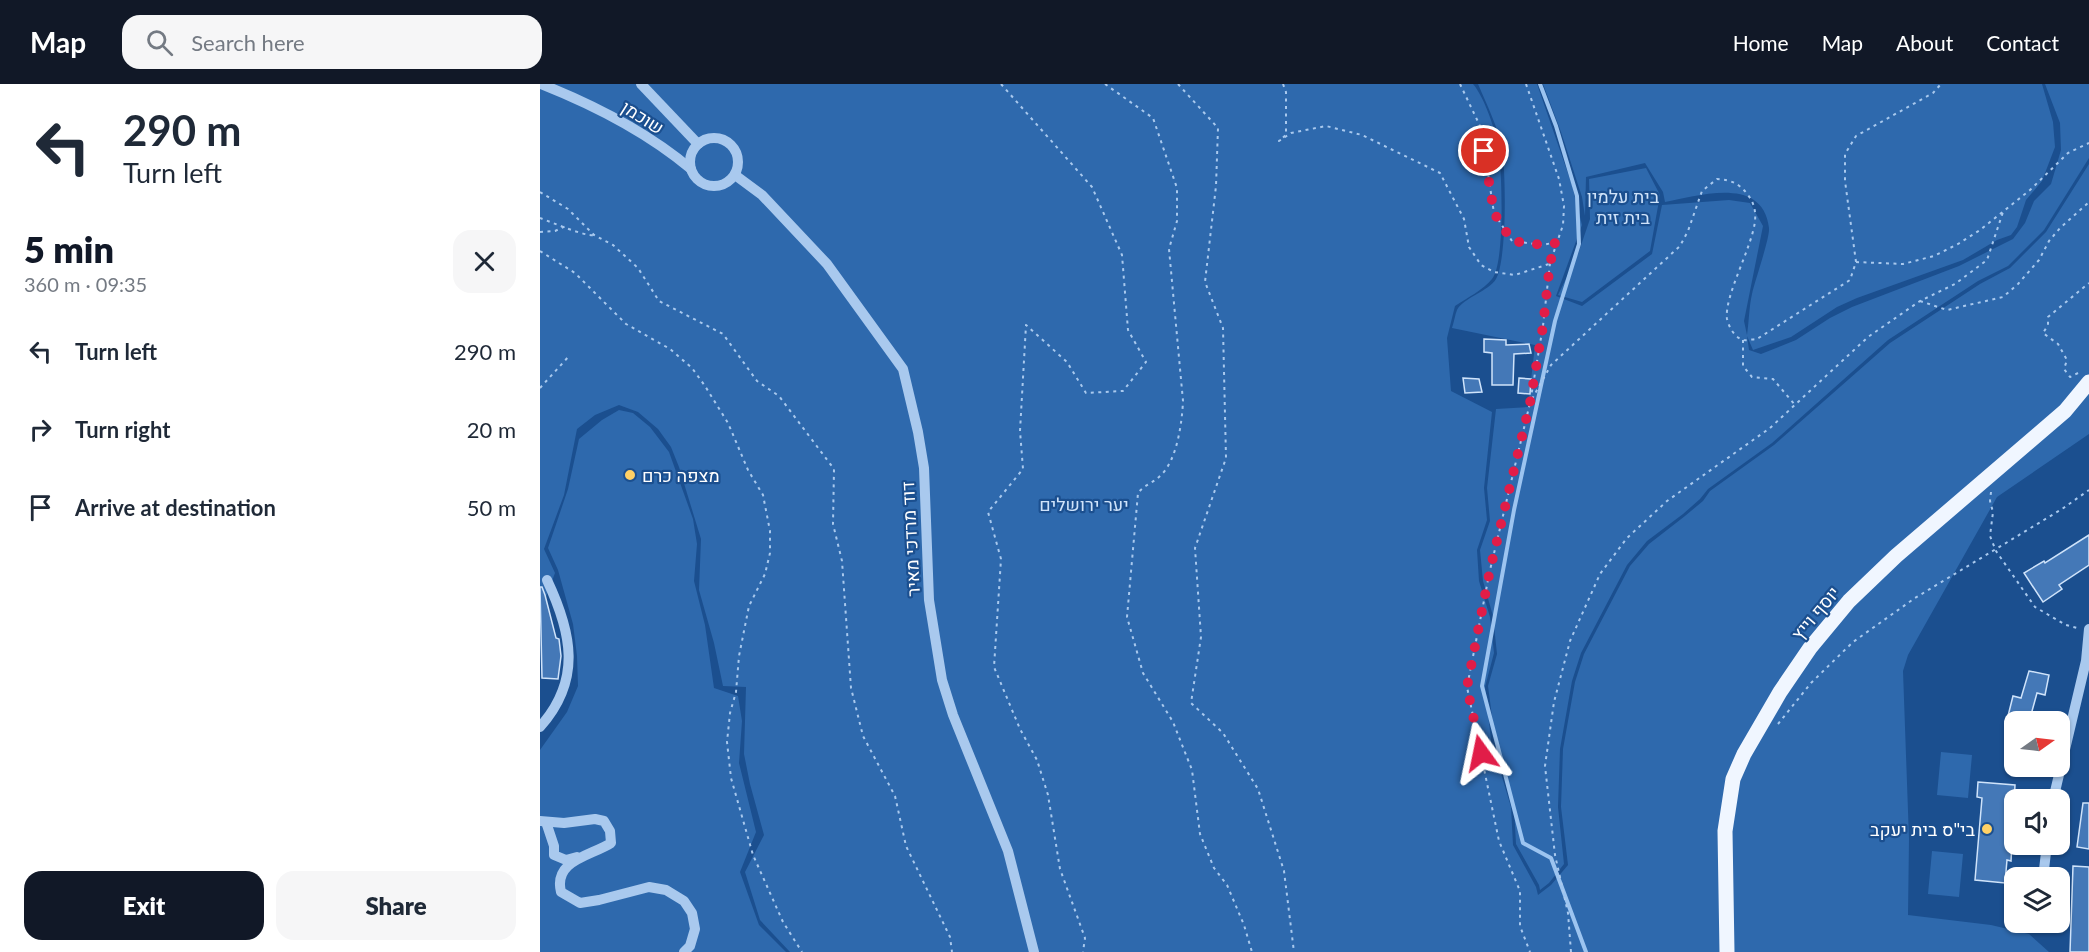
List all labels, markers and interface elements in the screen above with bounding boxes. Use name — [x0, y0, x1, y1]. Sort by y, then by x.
search box — [122, 15, 542, 69]
text: Map — [30, 25, 86, 59]
icon: search — [143, 26, 176, 59]
text: Search here — [191, 29, 305, 56]
text: Home — [1733, 30, 1789, 55]
text: Map — [1822, 30, 1863, 55]
text: About — [1896, 30, 1953, 55]
text: Contact — [1986, 30, 2059, 55]
street label: שוכמן — [618, 96, 668, 138]
text: 290 m — [123, 105, 241, 155]
icon: left — [24, 108, 102, 186]
pin — [1458, 125, 1509, 176]
icon: arrive — [1467, 134, 1500, 167]
text: Turn left — [123, 156, 222, 189]
park label: בית עלמין בית זית — [1587, 185, 1660, 228]
text: 5 min — [24, 227, 114, 271]
button: close — [453, 230, 516, 293]
text: 360 m · 09:35 — [24, 272, 147, 296]
icon: left — [24, 335, 57, 368]
text: Turn left — [75, 338, 157, 365]
text: 290 m — [454, 338, 516, 365]
icon: right — [24, 413, 57, 446]
text: Turn right — [75, 416, 170, 443]
text: 20 m — [467, 416, 516, 443]
place label: מצפה כרם — [642, 464, 720, 486]
marker: מצפה כרם — [623, 468, 637, 482]
street label: דוד מרדכי מאיר — [896, 481, 924, 597]
icon: arrive — [24, 491, 57, 524]
park label: יער ירושלים — [1039, 493, 1129, 515]
text: Arrive at destination — [75, 494, 276, 521]
text: 50 m — [467, 494, 516, 521]
street label: יוסף וייץ — [1786, 582, 1844, 644]
north arrow — [2004, 711, 2070, 777]
map controls — [2004, 711, 2070, 933]
position arrow — [1449, 721, 1513, 785]
button: sound — [2004, 789, 2070, 855]
place label: בי"ס בית יעקב — [1870, 818, 1976, 840]
marker: בי"ס בית יעקב — [1980, 822, 1994, 836]
button: layers — [2004, 867, 2070, 933]
button: Exit — [24, 871, 264, 940]
button: Share — [276, 871, 516, 940]

